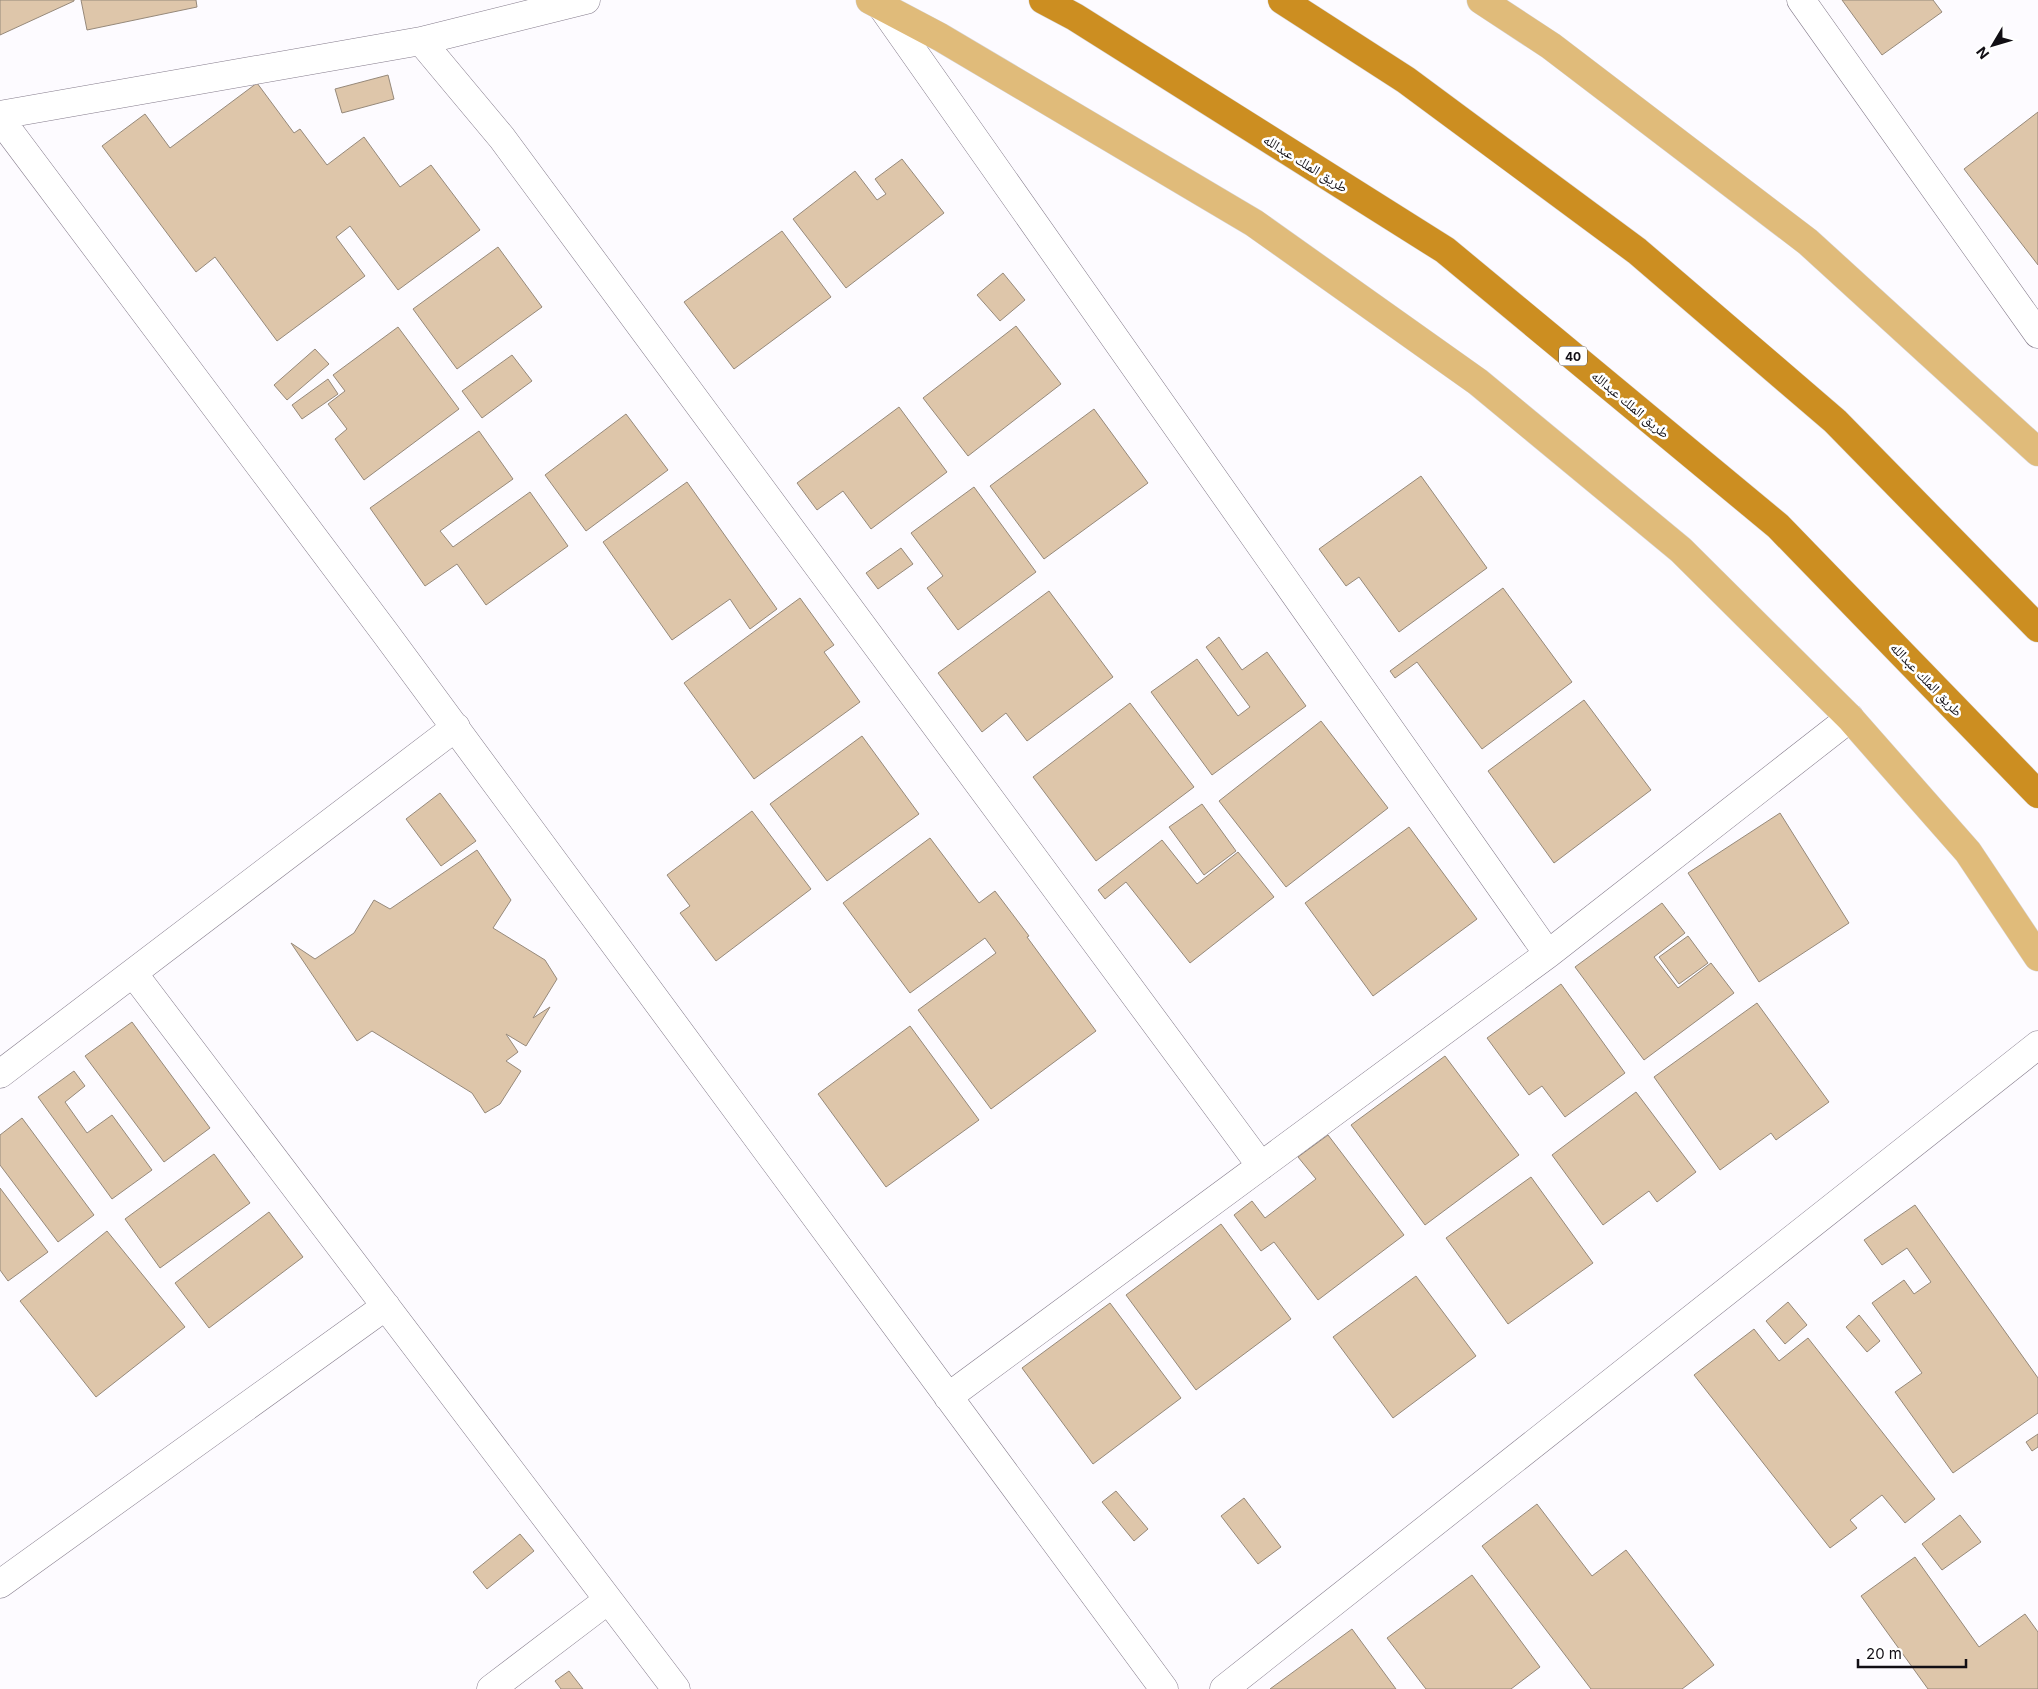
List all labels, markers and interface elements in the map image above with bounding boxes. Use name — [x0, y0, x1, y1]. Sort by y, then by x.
north arrow — [1968, 20, 2018, 70]
text: N — [1972, 44, 1992, 63]
street label: طريق الملك عبدالله — [1260, 130, 1351, 197]
road number: 40 — [1559, 346, 1587, 366]
street label: طريق الملك عبدالله — [1587, 367, 1673, 443]
street label: طريق الملك عبدالله — [1886, 638, 1967, 721]
scale bar — [1858, 1636, 1966, 1668]
text: 20 m — [1866, 1644, 1902, 1663]

